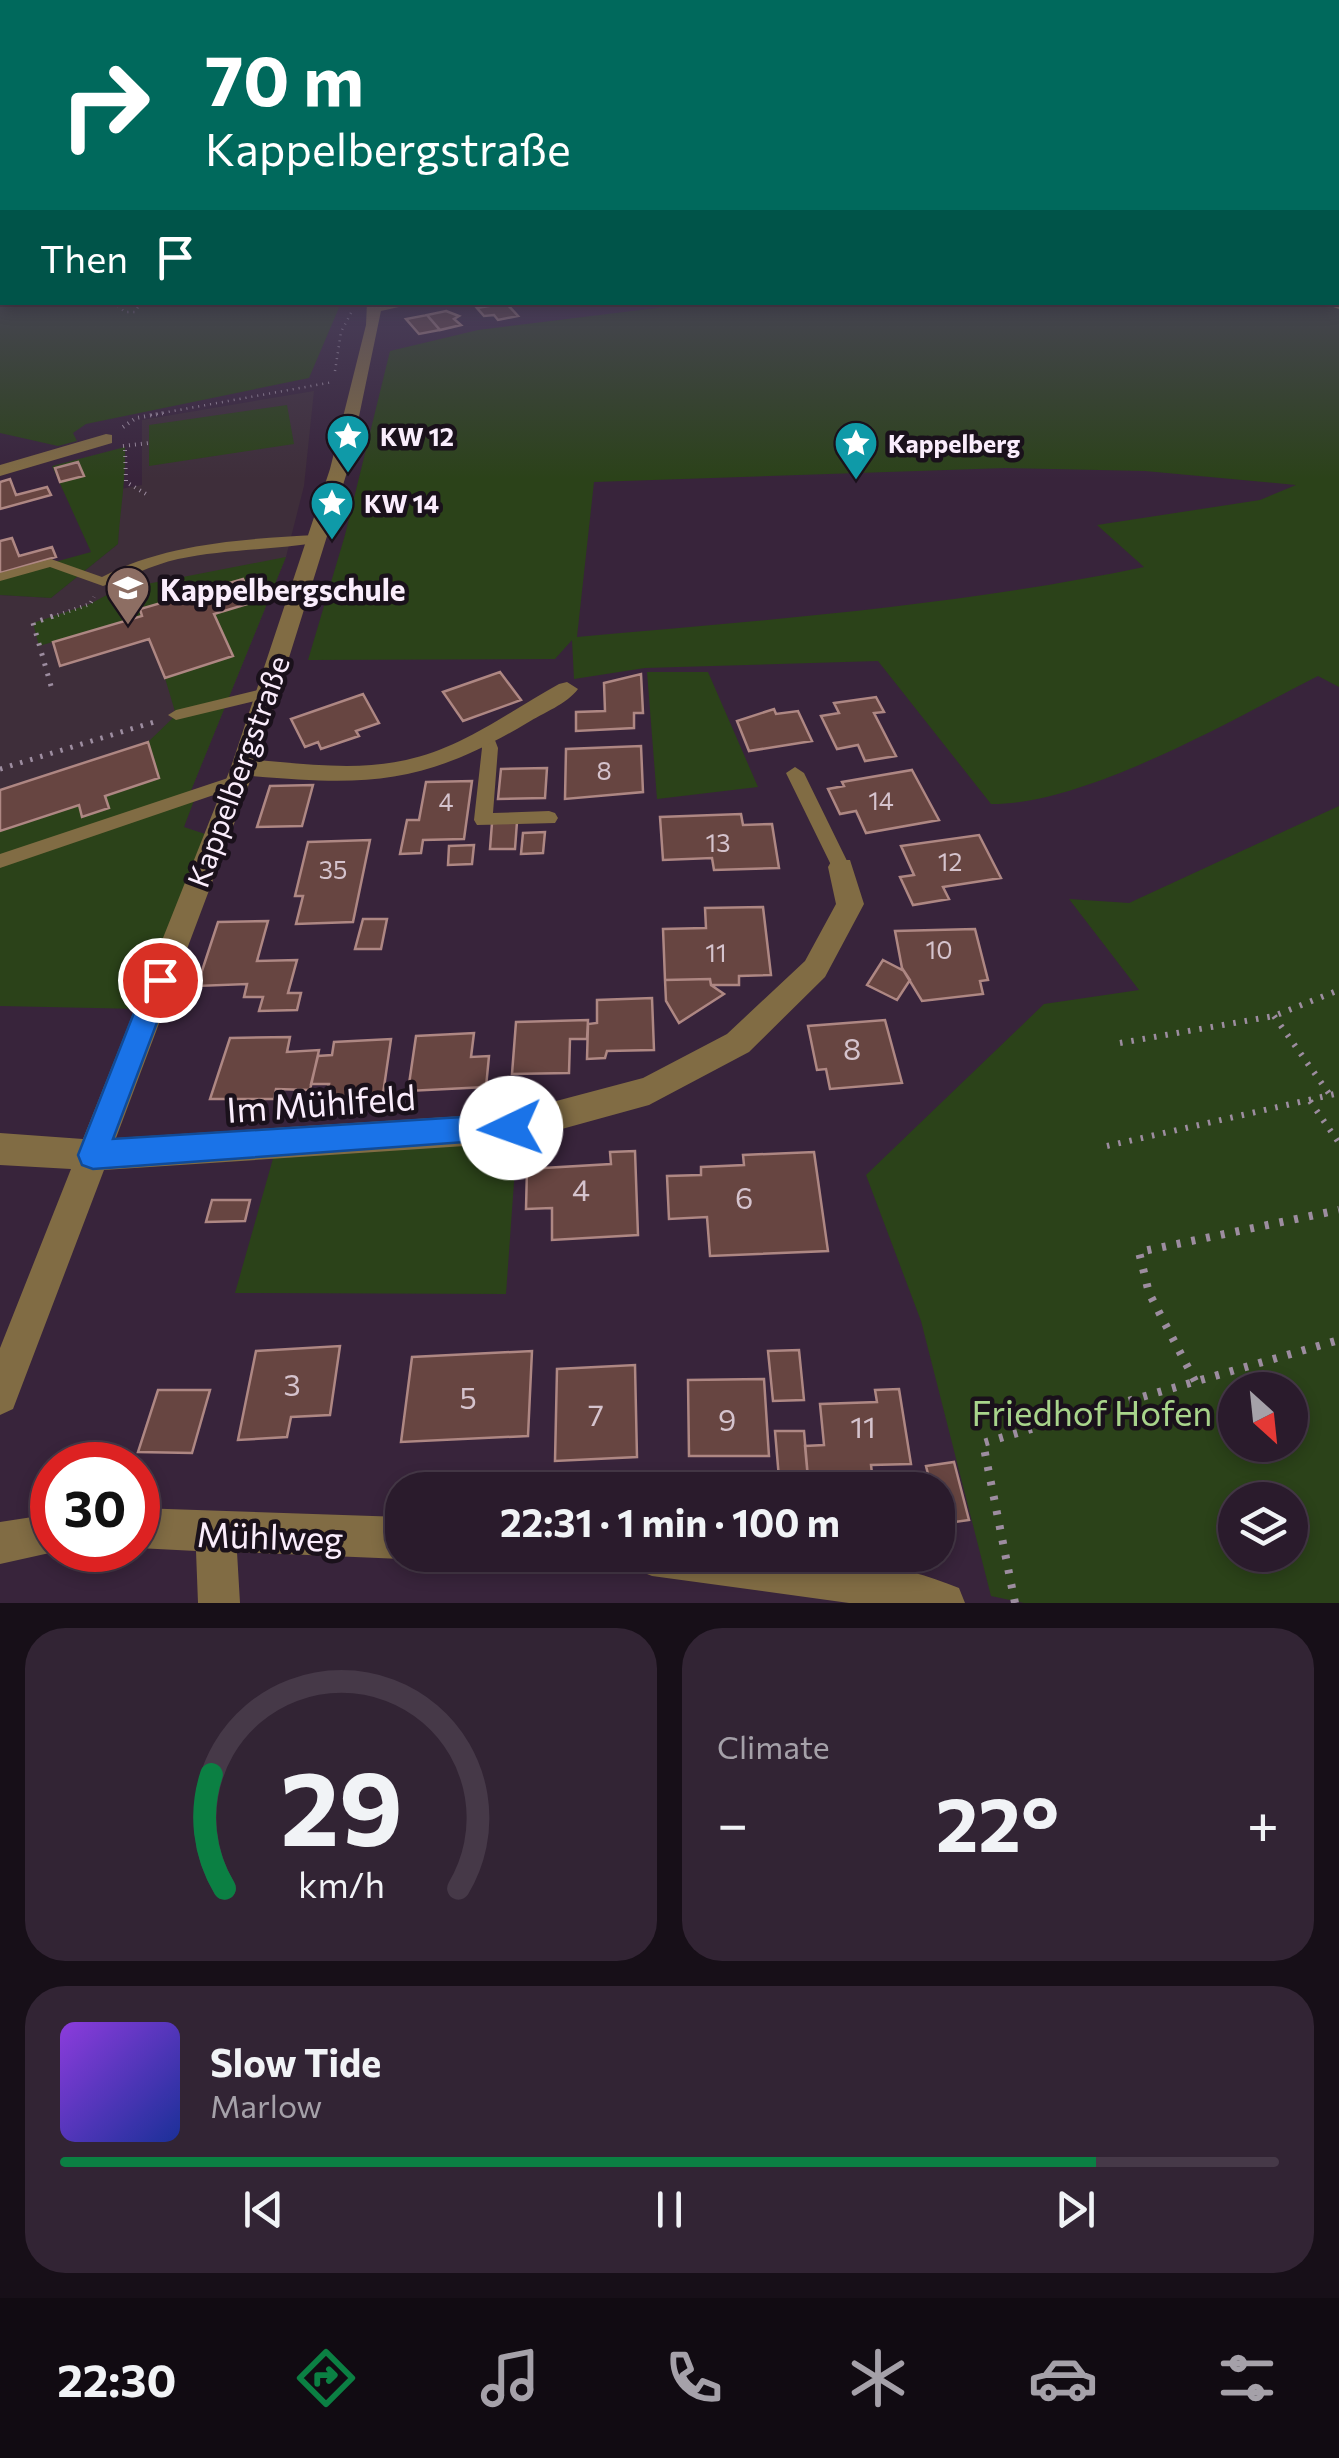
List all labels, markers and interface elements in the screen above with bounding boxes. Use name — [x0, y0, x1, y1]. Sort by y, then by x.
text: 70 m — [205, 35, 364, 120]
icon: right — [40, 40, 170, 170]
text: Kappelbergstraße — [205, 120, 571, 175]
icon: arrive — [148, 230, 203, 285]
text: Then — [40, 234, 128, 281]
place icon: KW 12 — [325, 413, 371, 474]
place icon: Kappelberg — [833, 420, 879, 481]
place label: KW 12 — [380, 421, 454, 451]
place label: Kappelberg — [888, 428, 1020, 458]
place icon: KW 14 — [309, 480, 355, 541]
place label: KW 14 — [364, 488, 439, 518]
school or university icon: Kappelbergschule — [105, 565, 151, 626]
place label: Kappelbergschule — [160, 570, 406, 607]
street label: Kappelbergstraße — [178, 650, 296, 892]
house number: 8 — [596, 755, 612, 785]
house number: 14 — [868, 785, 894, 815]
house number: 4 — [438, 786, 454, 816]
house number: 13 — [706, 827, 730, 857]
house number: 12 — [938, 846, 962, 876]
house number: 35 — [319, 854, 347, 884]
house number: 10 — [925, 934, 953, 964]
house number: 11 — [705, 937, 727, 967]
pin — [118, 938, 203, 1023]
icon: arrive — [133, 953, 188, 1008]
house number: 8 — [843, 1029, 861, 1066]
street label: Im Mühlfeld — [225, 1074, 417, 1130]
position arrow — [459, 1076, 563, 1180]
house number: 4 — [572, 1170, 590, 1207]
house number: 6 — [735, 1178, 753, 1215]
house number: 3 — [283, 1365, 301, 1402]
north arrow — [1218, 1372, 1308, 1462]
map controls — [1218, 1372, 1308, 1572]
house number: 5 — [459, 1378, 477, 1415]
park label: Friedhof Hofen — [972, 1390, 1212, 1433]
house number: 7 — [588, 1395, 604, 1432]
house number: 9 — [718, 1400, 736, 1437]
house number: 11 — [850, 1407, 876, 1444]
speed limit sign: 30 — [30, 1442, 160, 1572]
button: layers — [1218, 1482, 1308, 1572]
text: 22:31 · 1 min · 100 m — [500, 1498, 840, 1545]
street label: Mühlweg — [196, 1511, 344, 1559]
text: Climate — [717, 1726, 830, 1766]
text: 29 — [280, 1740, 402, 1867]
text: 22° — [936, 1776, 1059, 1867]
text: − — [717, 1788, 748, 1855]
text: + — [1247, 1788, 1279, 1855]
text: km/h — [298, 1862, 384, 1905]
text: Slow Tide — [210, 2038, 381, 2085]
text: Marlow — [210, 2085, 322, 2125]
icon: previous — [236, 2182, 291, 2237]
icon: pause — [642, 2182, 697, 2237]
icon: next — [1048, 2182, 1103, 2237]
icon: directions — [291, 2343, 361, 2413]
icon: music — [475, 2343, 545, 2413]
icon: phone — [659, 2343, 729, 2413]
icon: climate — [843, 2343, 913, 2413]
icon: car — [1028, 2343, 1098, 2413]
icon: filters — [1212, 2343, 1282, 2413]
text: 22:30 — [57, 2351, 176, 2406]

